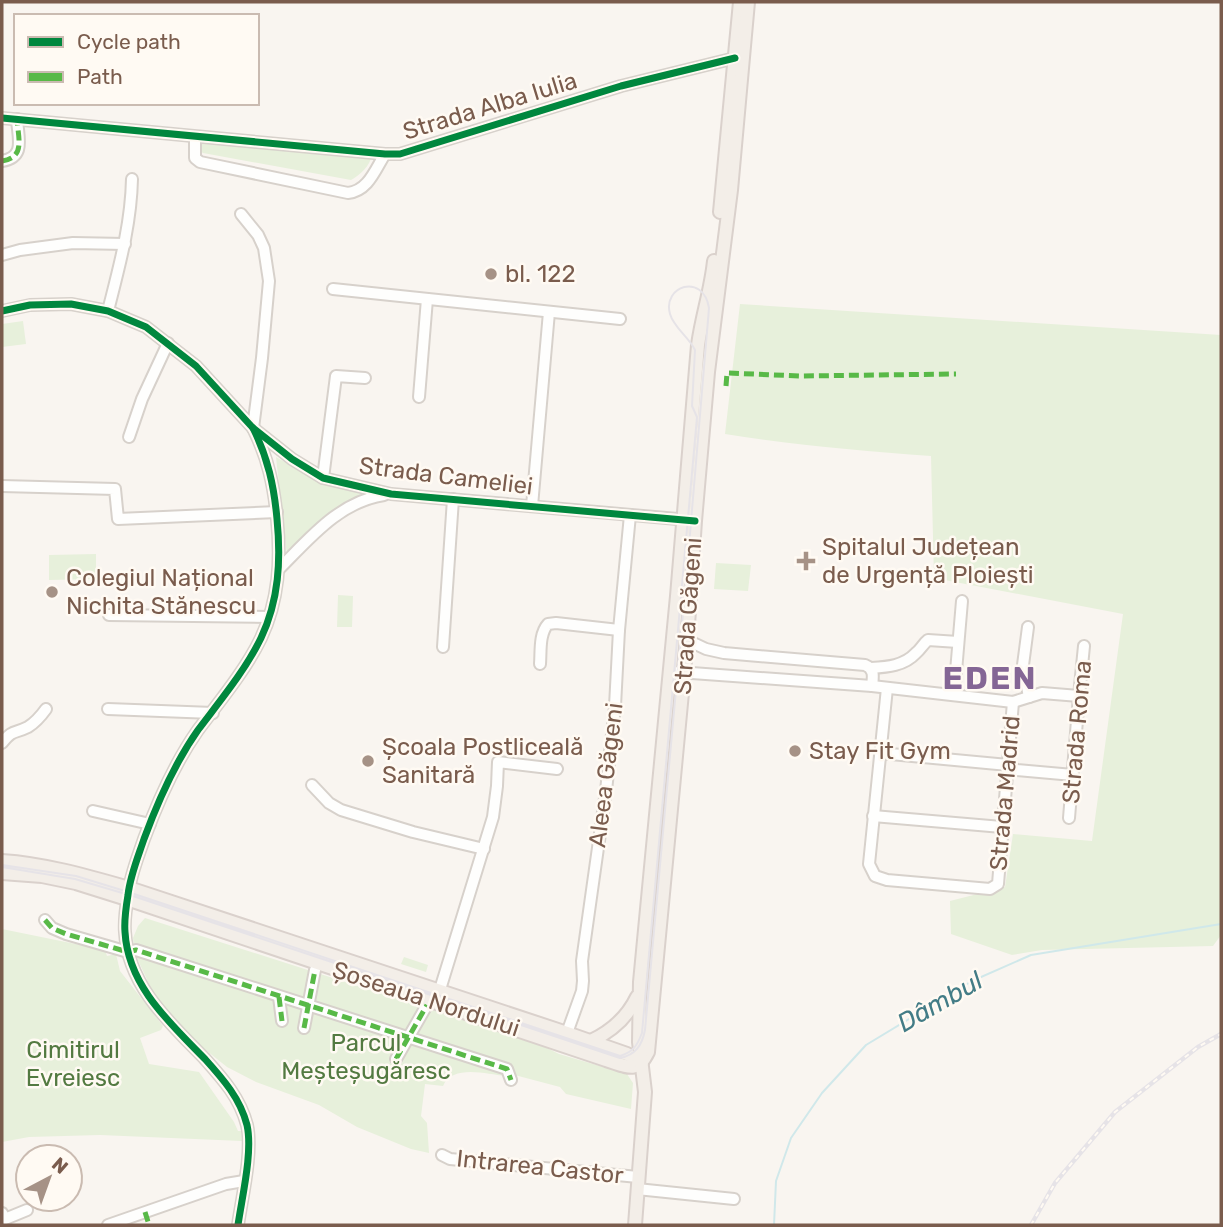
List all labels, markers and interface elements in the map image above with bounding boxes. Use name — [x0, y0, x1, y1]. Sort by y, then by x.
legend — [14, 14, 259, 105]
text: Cycle path — [77, 29, 181, 54]
text: Path — [77, 64, 123, 89]
street label: Strada Alba Iulia — [400, 66, 580, 146]
place label: bl. 122 — [505, 260, 576, 288]
marker: bl. 122 — [483, 266, 499, 282]
street label: Strada Cameliei — [358, 451, 534, 501]
place label: Spitalul Județean de Urgență Ploiești — [822, 533, 1034, 589]
street label: Strada Găgeni — [669, 536, 707, 696]
marker: Spitalul Județean de Urgență Ploiești — [796, 551, 816, 571]
place label: Colegiul Național Nichita Stănescu — [66, 564, 256, 620]
marker: Colegiul Național Nichita Stănescu — [44, 584, 60, 600]
district label: EDEN — [943, 659, 1037, 697]
street label: Strada Roma — [1057, 659, 1097, 805]
street label: Aleea Găgeni — [583, 701, 629, 849]
street label: Strada Madrid — [984, 714, 1026, 872]
place label: Școala Postliceală Sanitară — [382, 733, 583, 789]
place label: Stay Fit Gym — [809, 737, 951, 765]
marker: Stay Fit Gym — [787, 743, 803, 759]
marker: Școala Postliceală Sanitară — [360, 753, 376, 769]
street label: Șoseaua Nordului — [329, 956, 523, 1042]
water label: Dâmbul — [892, 965, 989, 1039]
park label: Parcul Meșteșugăresc — [281, 1029, 451, 1085]
park label: Cimitirul Evreiesc — [26, 1036, 120, 1092]
north arrow — [14, 1143, 84, 1213]
street label: Intrarea Castor — [455, 1144, 625, 1190]
text: N — [47, 1152, 73, 1179]

